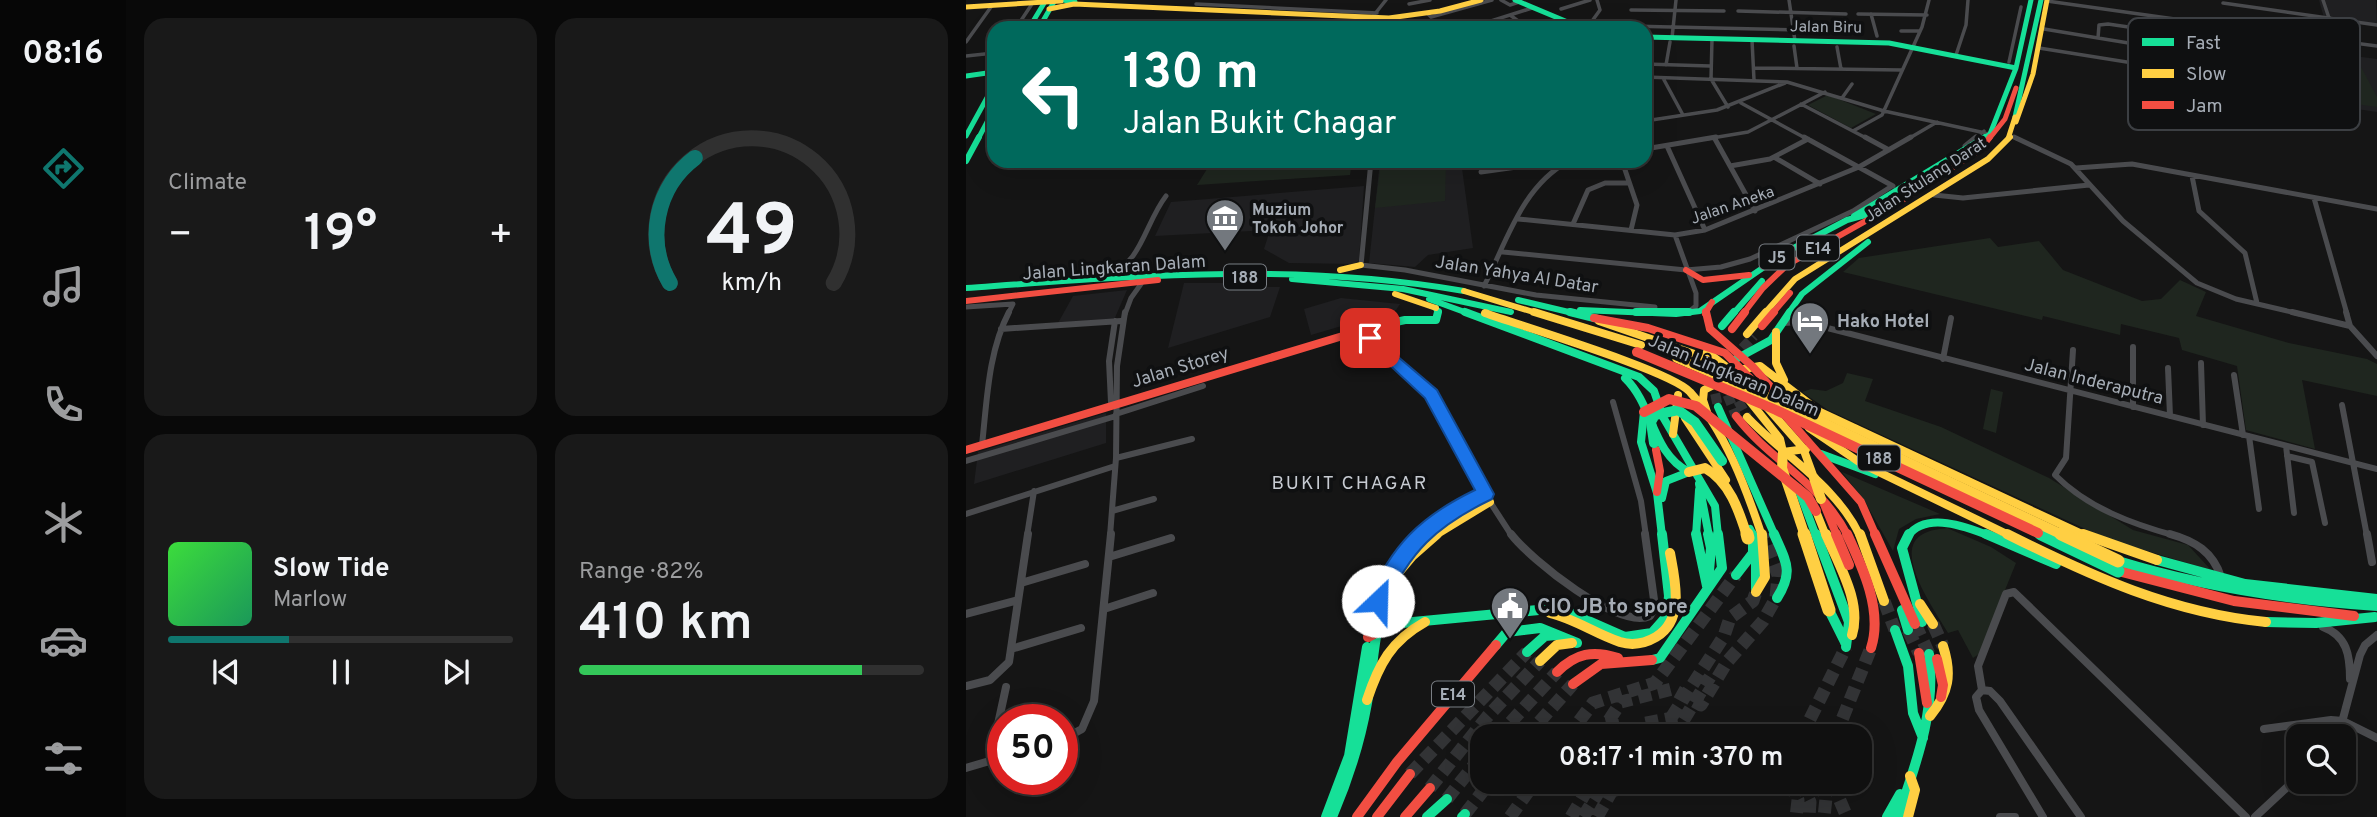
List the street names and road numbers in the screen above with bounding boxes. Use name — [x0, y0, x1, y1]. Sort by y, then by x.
street label: Jalan Biru — [1790, 17, 1862, 39]
street label: Jalan Stulang Darat — [1862, 134, 1991, 227]
street label: Jalan Aneka — [1688, 182, 1777, 230]
road number: E14 — [1797, 236, 1839, 260]
road number: J5 — [1760, 244, 1794, 270]
street label: Jalan Lingkaran Dalam — [1022, 251, 1207, 286]
street label: Jalan Yahya Al Datar — [1433, 251, 1600, 300]
road number: 188 — [1224, 264, 1266, 290]
street label: Jalan Lingkaran Dalam — [1644, 330, 1823, 423]
street label: Jalan Storey — [1129, 343, 1232, 394]
street label: Jalan Inderaputra — [2022, 354, 2165, 411]
road number: 188 — [1858, 446, 1900, 471]
road number: E14 — [1432, 681, 1474, 706]

